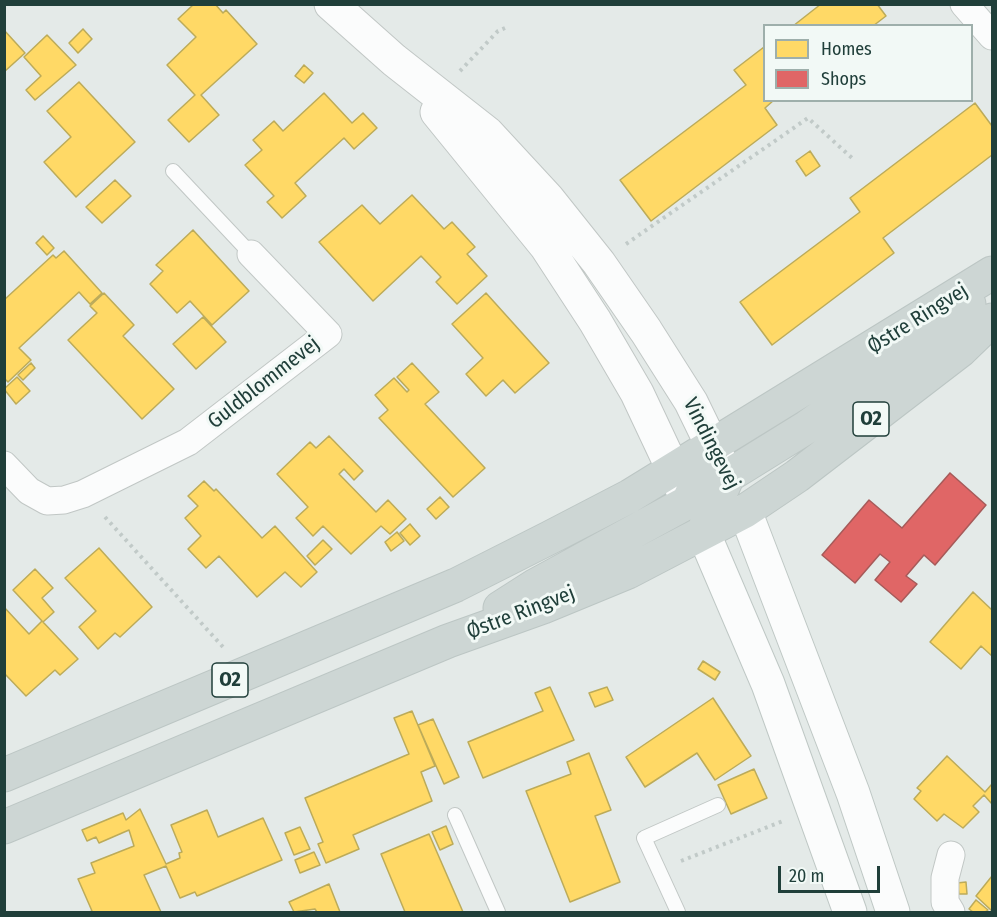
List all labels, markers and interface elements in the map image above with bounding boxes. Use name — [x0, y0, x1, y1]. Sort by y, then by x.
legend — [763, 24, 973, 102]
text: Homes — [821, 38, 872, 60]
text: Shops — [821, 68, 866, 90]
street label: Østre Ringvej — [863, 278, 973, 360]
street label: Guldblommevej — [203, 332, 325, 434]
street label: Vindingevej — [677, 394, 745, 494]
road number: O2 — [853, 402, 889, 436]
street label: Østre Ringvej — [463, 581, 579, 645]
road number: O2 — [212, 663, 248, 697]
scale bar — [781, 854, 883, 892]
text: 20 m — [789, 865, 824, 887]

